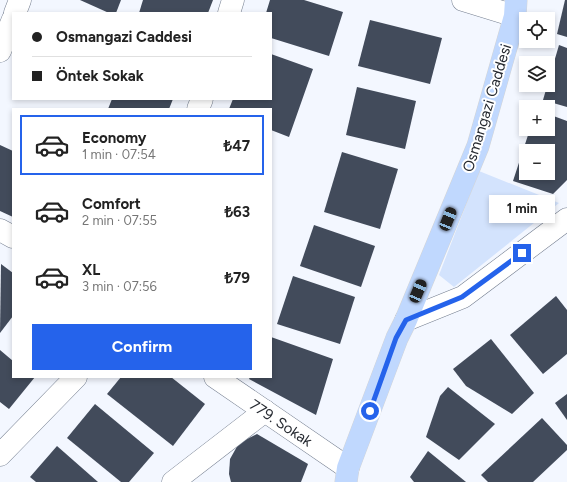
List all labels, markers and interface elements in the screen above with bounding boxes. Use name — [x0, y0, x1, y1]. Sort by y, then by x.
map controls — [519, 12, 555, 180]
button: locate — [519, 12, 555, 48]
text: Osmangazi Caddesi — [56, 28, 192, 46]
street label: Osmangazi Caddesi — [459, 42, 515, 174]
button: layers — [519, 56, 555, 92]
text: Öntek Sokak — [56, 67, 144, 85]
button: + — [519, 100, 555, 136]
icon: car — [34, 127, 70, 163]
text: Economy — [82, 129, 147, 147]
text: ₺47 — [224, 137, 250, 155]
button: − — [519, 144, 555, 180]
text: 1 min · 07:54 — [82, 147, 156, 162]
icon: car — [34, 193, 70, 229]
text: Comfort — [82, 195, 141, 213]
callout: 1 min — [489, 195, 555, 223]
text: 1 min — [507, 201, 537, 216]
text: ₺63 — [224, 203, 250, 221]
car — [438, 206, 458, 232]
text: 2 min · 07:55 — [82, 213, 157, 228]
route end — [513, 244, 531, 262]
icon: car — [34, 259, 70, 295]
text: XL — [82, 261, 100, 279]
text: ₺79 — [224, 269, 250, 287]
car — [408, 278, 428, 304]
text: 3 min · 07:56 — [82, 279, 157, 294]
button: Confirm — [32, 324, 252, 370]
street label: 779. Sokak — [246, 396, 316, 451]
route start — [361, 402, 379, 420]

